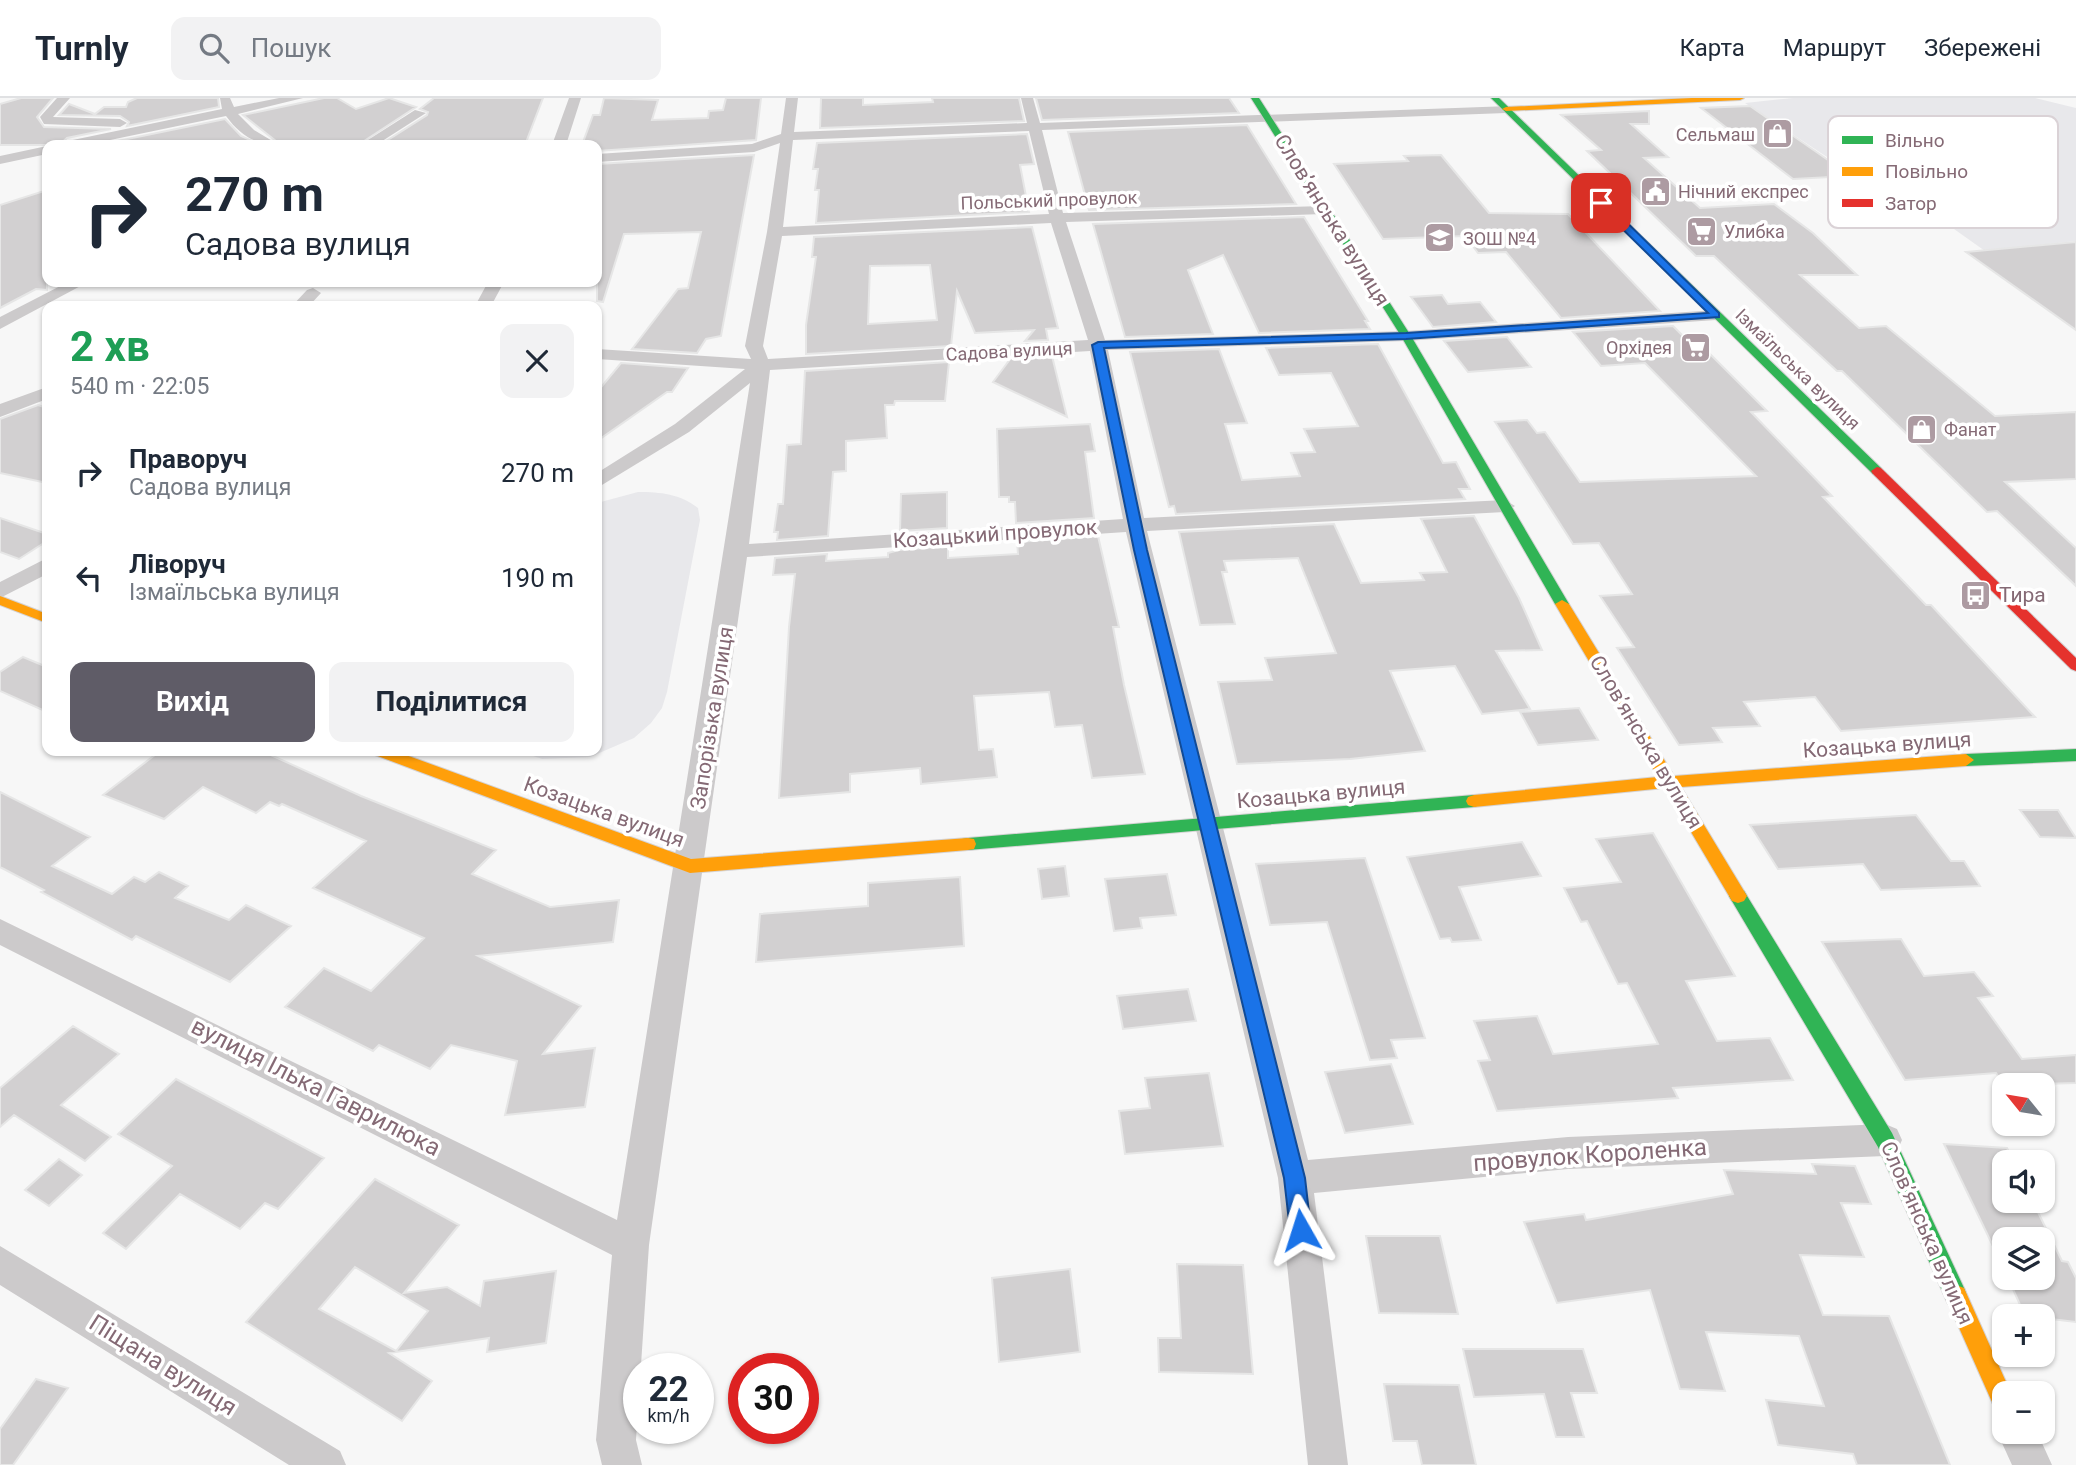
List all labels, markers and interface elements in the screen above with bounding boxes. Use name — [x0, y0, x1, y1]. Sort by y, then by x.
search box — [171, 17, 661, 80]
text: Turnly — [35, 29, 129, 68]
icon: search — [195, 29, 233, 67]
text: Пошук — [251, 33, 331, 63]
text: Карта — [1679, 34, 1745, 62]
text: Маршрут — [1783, 34, 1886, 62]
text: Збережені — [1924, 34, 2041, 62]
legend — [1828, 116, 2058, 228]
shop icon: Сельмаш — [1761, 117, 1795, 151]
place label: Сельмаш — [1676, 124, 1755, 145]
text: Вільно — [1885, 129, 1945, 152]
street label: Словʼянська вулиця — [1269, 130, 1395, 310]
text: Повільно — [1885, 160, 1968, 183]
text: 270 m — [185, 166, 324, 223]
icon: right — [70, 168, 161, 259]
pin — [1571, 173, 1631, 233]
public building icon: Нічний експрес — [1638, 174, 1672, 208]
place label: Нічний експрес — [1678, 181, 1809, 202]
icon: arrive — [1582, 184, 1620, 222]
street label: Польський провулок — [960, 186, 1138, 214]
text: Затор — [1885, 192, 1937, 215]
supermarket icon: Улибка — [1684, 214, 1718, 248]
school or university icon: ЗОШ №4 — [1423, 221, 1457, 255]
place label: Улибка — [1724, 221, 1785, 242]
text: Садова вулиця — [185, 225, 411, 263]
place label: ЗОШ №4 — [1463, 228, 1536, 249]
street label: Ізмаїльська вулиця — [1731, 304, 1865, 434]
text: 2 хв — [70, 322, 150, 371]
button: close — [500, 324, 574, 398]
supermarket icon: Орхідея — [1678, 330, 1712, 364]
street label: Садова вулиця — [945, 337, 1073, 365]
place label: Орхідея — [1606, 337, 1672, 358]
text: 540 m · 22:05 — [70, 373, 209, 400]
shop icon: Фанат — [1904, 412, 1938, 446]
place label: Фанат — [1944, 419, 1997, 440]
text: Праворуч — [129, 444, 247, 474]
icon: right — [70, 454, 108, 492]
text: 270 m — [501, 458, 574, 488]
text: Садова вулиця — [129, 474, 291, 501]
street label: Козацький провулок — [892, 515, 1099, 553]
text: Ліворуч — [129, 549, 226, 579]
icon: left — [70, 559, 108, 597]
text: 190 m — [501, 563, 574, 593]
bus stop icon: Тира — [1959, 578, 1993, 612]
text: Ізмаїльська вулиця — [129, 579, 340, 606]
place label: Тира — [1999, 583, 2046, 607]
street label: Запорізька вулиця — [686, 625, 738, 811]
street label: Словʼянська вулиця — [1585, 651, 1707, 833]
button: Вихід — [70, 662, 315, 742]
button: Поділитися — [329, 662, 574, 742]
street label: Козацька вулиця — [1802, 727, 1972, 763]
street label: Козацька вулиця — [521, 772, 687, 852]
street label: Козацька вулиця — [1236, 775, 1406, 813]
street label: вулиця Ілька Гаврилюка — [187, 1012, 445, 1162]
north arrow — [1992, 1073, 2054, 1136]
map controls — [1992, 1073, 2055, 1444]
street label: провулок Короленка — [1472, 1133, 1708, 1177]
street label: Словʼянська вулиця — [1876, 1138, 1978, 1328]
button: sound — [1992, 1150, 2055, 1213]
position arrow — [1264, 1193, 1338, 1267]
button: layers — [1992, 1227, 2055, 1290]
button: + — [1992, 1304, 2055, 1367]
street label: Піщана вулиця — [84, 1308, 242, 1422]
speed limit sign: 30 — [728, 1353, 819, 1444]
text: 22 — [648, 1369, 689, 1410]
button: − — [1992, 1381, 2055, 1444]
text: km/h — [647, 1405, 690, 1426]

